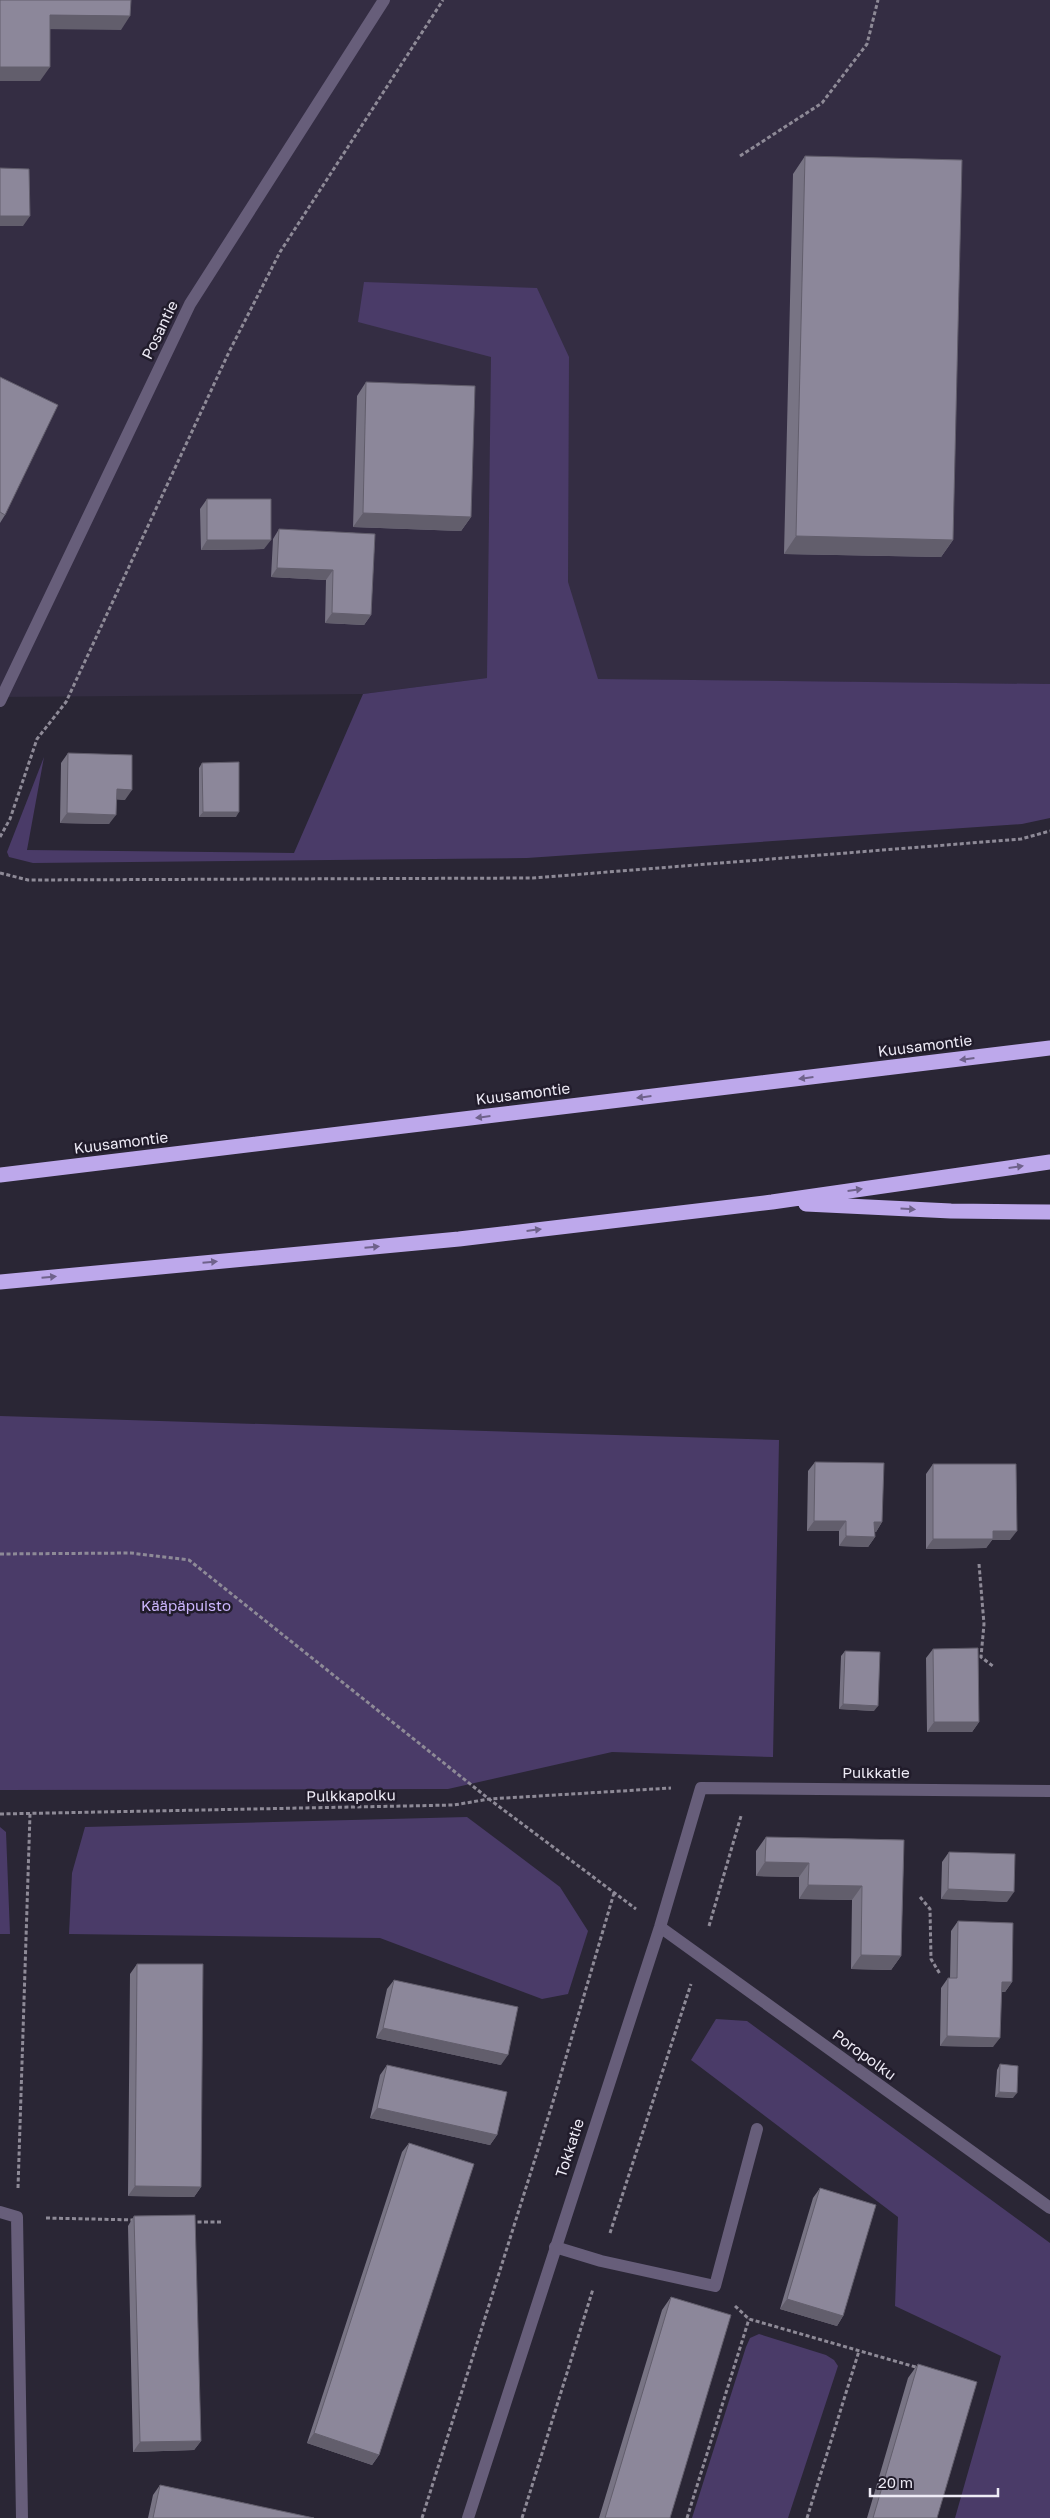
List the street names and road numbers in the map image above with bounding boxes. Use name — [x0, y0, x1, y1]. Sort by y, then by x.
street label: Posantie — [137, 297, 181, 362]
street label: Kuusamontie — [877, 1030, 973, 1060]
street label: Kuusamontie — [475, 1078, 571, 1108]
street label: Kuusamontie — [73, 1127, 169, 1157]
street label: Pulkkatie — [842, 1763, 910, 1781]
street label: Pulkkapolku — [306, 1785, 396, 1805]
street label: Poropolku — [829, 2025, 900, 2083]
street label: Tokkatie — [551, 2116, 587, 2179]

